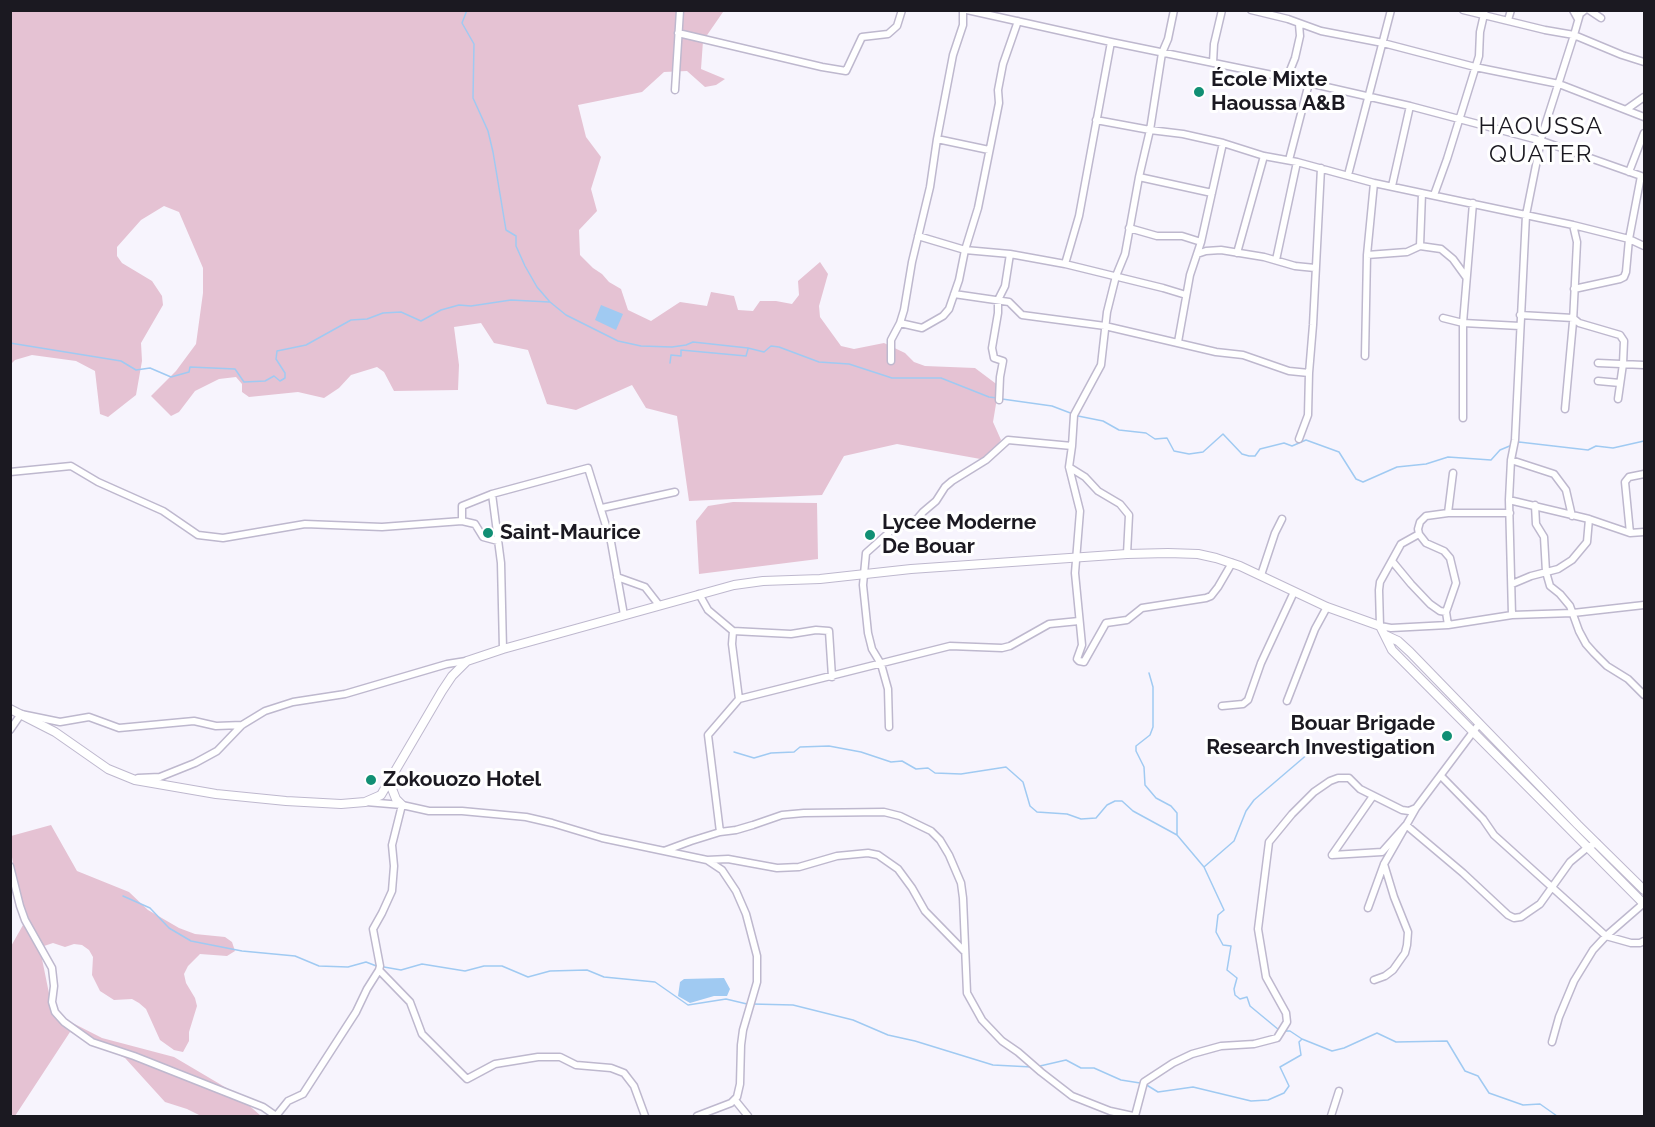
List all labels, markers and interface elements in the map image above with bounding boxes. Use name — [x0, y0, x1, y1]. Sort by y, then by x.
place label: École Mixte Haoussa A&B — [1211, 67, 1345, 117]
marker: École Mixte Haoussa A&B — [1192, 85, 1206, 99]
district label: HAOUSSA QUATER — [1479, 113, 1603, 169]
place label: Lycee Moderne De Bouar — [882, 510, 1036, 560]
place label: Saint-Maurice — [500, 520, 641, 546]
marker: Saint-Maurice — [481, 526, 495, 540]
marker: Lycee Moderne De Bouar — [863, 528, 877, 542]
place label: Bouar Brigade Research Investigation — [1206, 711, 1435, 761]
marker: Bouar Brigade Research Investigation — [1440, 729, 1454, 743]
place label: Zokouozo Hotel — [383, 767, 541, 793]
marker: Zokouozo Hotel — [364, 773, 378, 787]

